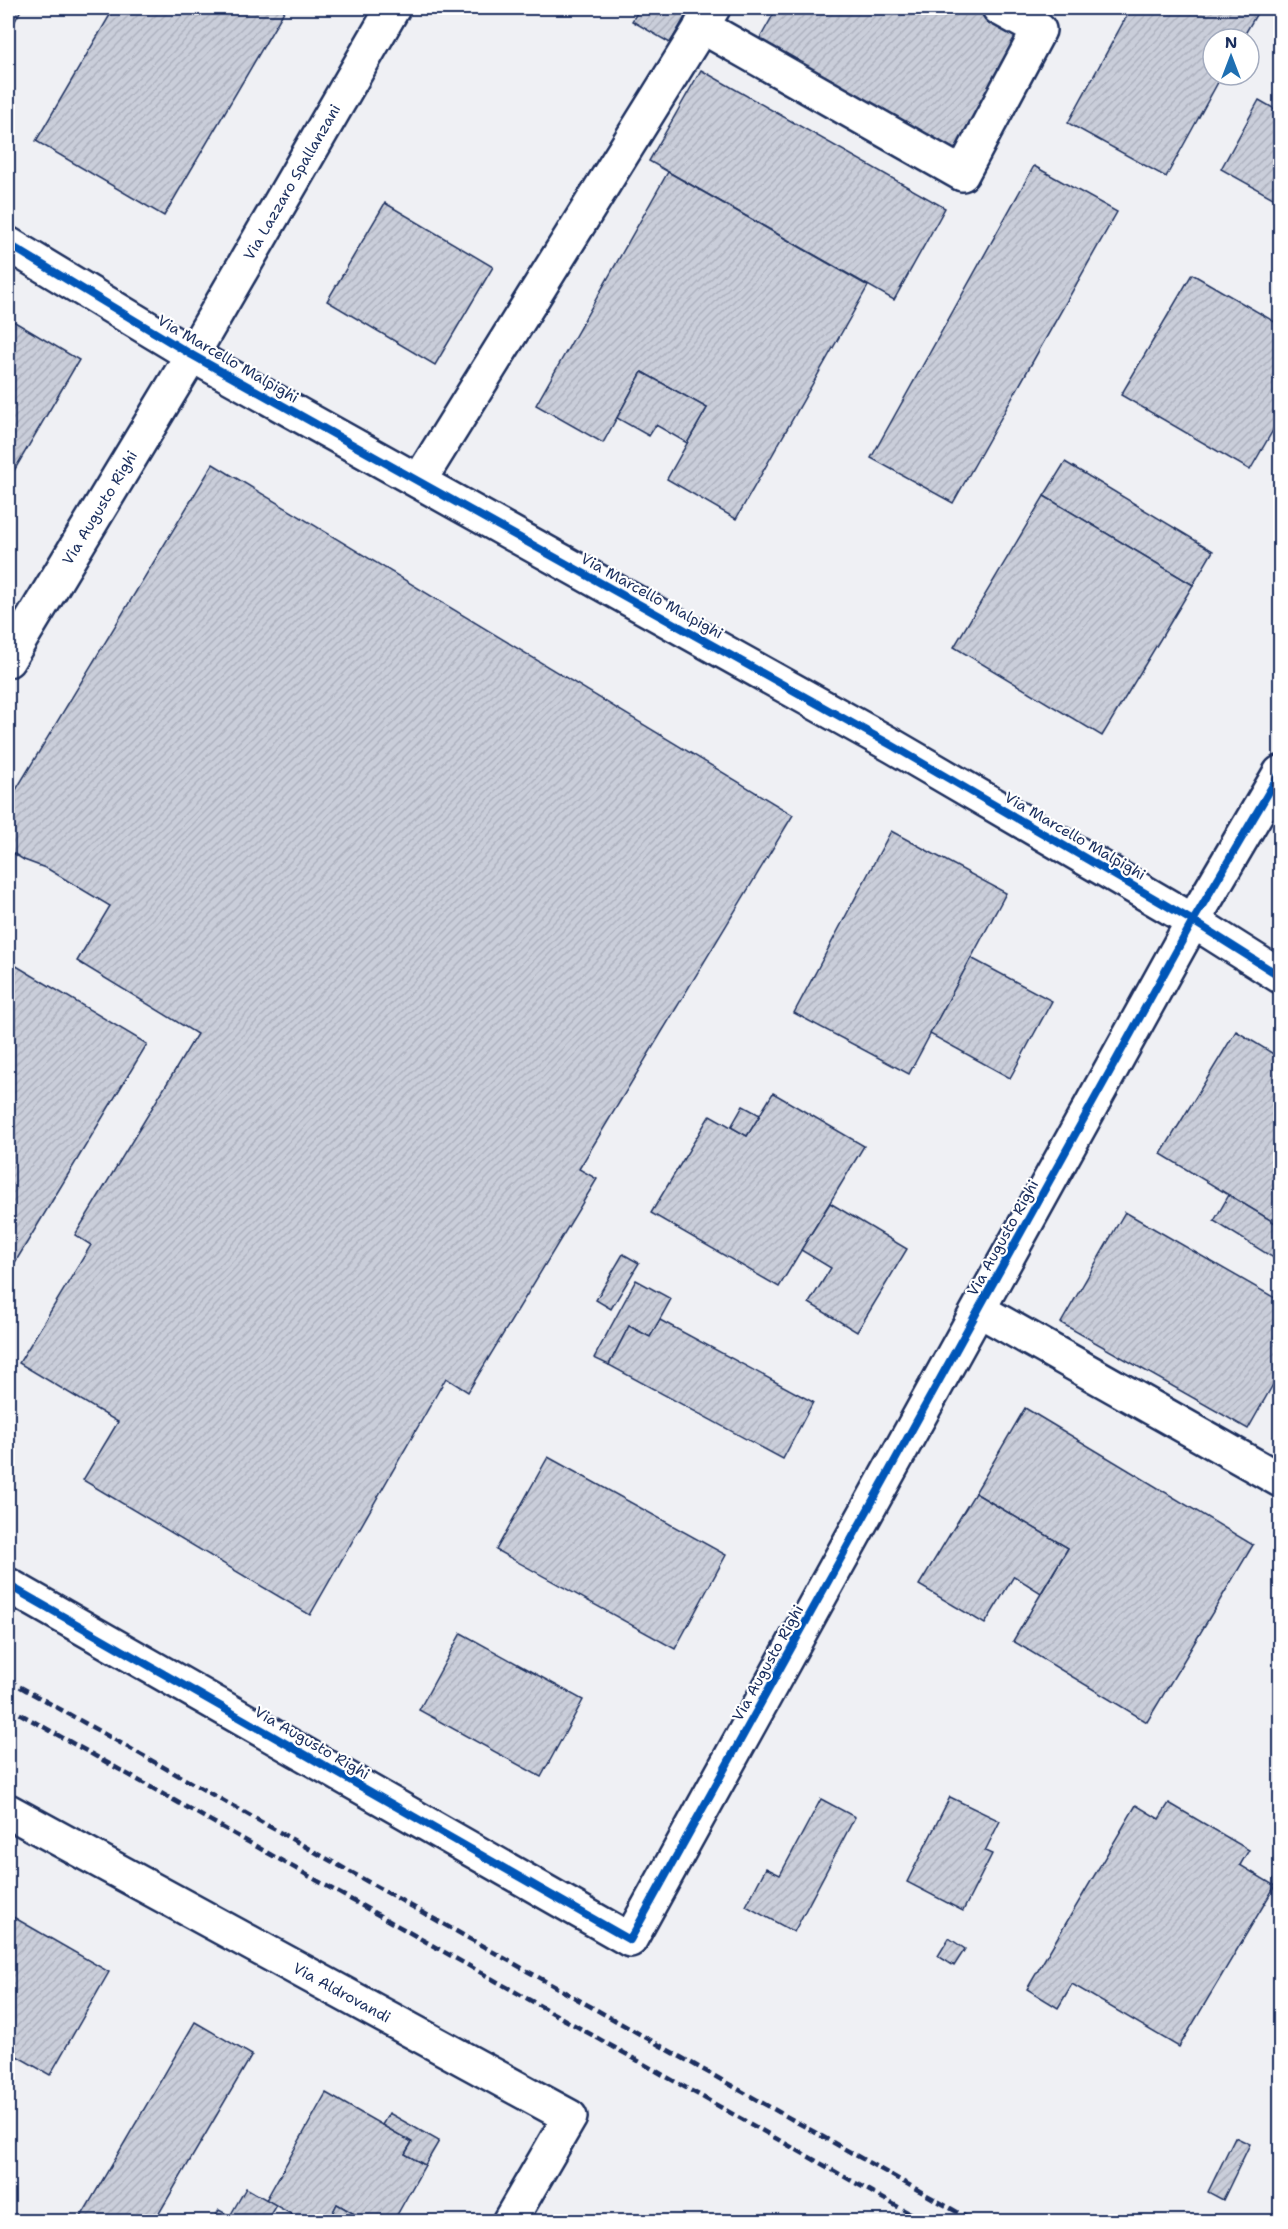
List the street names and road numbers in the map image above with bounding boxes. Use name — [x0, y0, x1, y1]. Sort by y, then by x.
street label: Via Lazzaro Spallanzani — [239, 100, 345, 264]
street label: Via Marcello Malpighi — [154, 310, 302, 408]
street label: Via Augusto Righi — [58, 447, 142, 568]
street label: Via Marcello Malpighi — [577, 548, 727, 644]
street label: Via Marcello Malpighi — [1001, 787, 1149, 885]
street label: Via Augusto Righi — [963, 1176, 1043, 1300]
street label: Via Augusto Righi — [728, 1601, 808, 1725]
street label: Via Augusto Righi — [251, 1702, 373, 1784]
street label: Via Aldrovandi — [289, 1958, 394, 2027]

